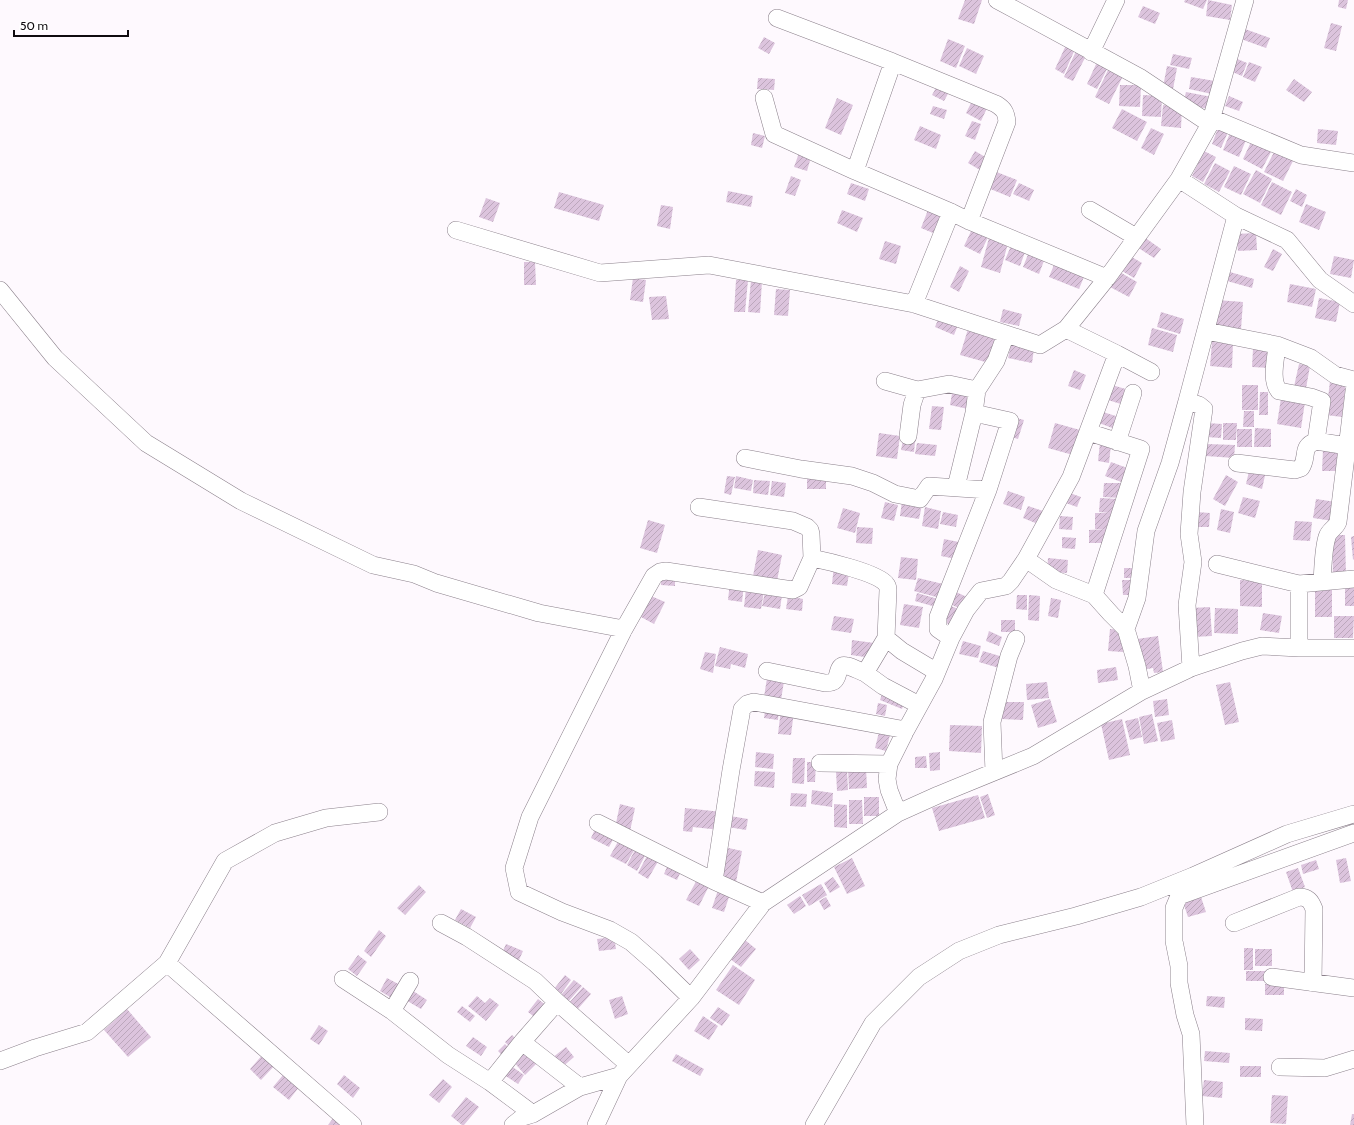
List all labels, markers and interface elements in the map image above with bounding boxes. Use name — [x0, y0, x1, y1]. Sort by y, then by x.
scale bar — [14, 12, 128, 38]
text: 50 m — [20, 18, 48, 33]

